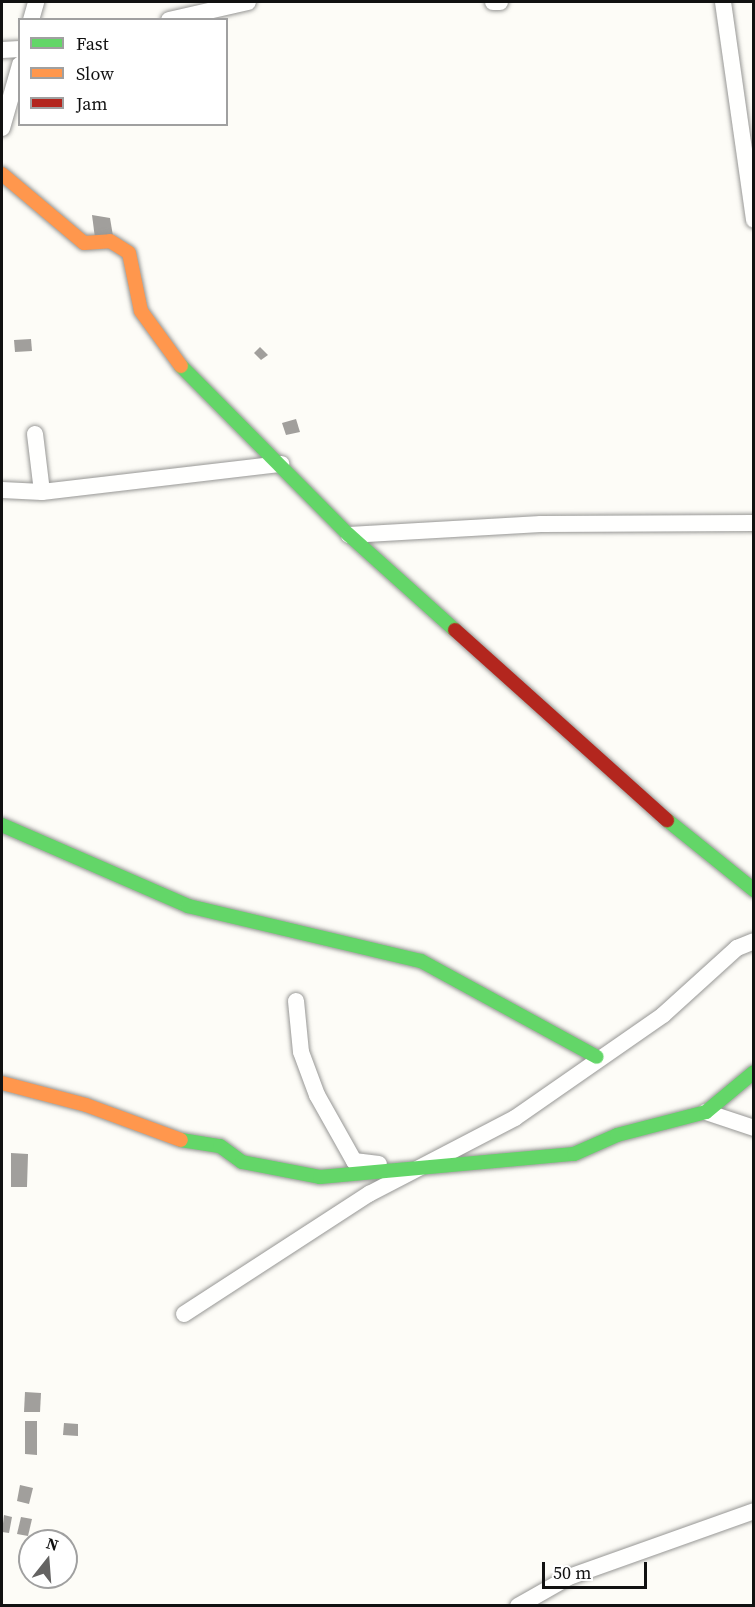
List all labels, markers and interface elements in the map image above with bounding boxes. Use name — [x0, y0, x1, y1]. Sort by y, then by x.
legend — [18, 18, 228, 126]
text: Fast — [76, 31, 109, 56]
text: Slow — [76, 61, 114, 86]
text: Jam — [76, 91, 108, 116]
north arrow — [18, 1529, 78, 1589]
text: N — [44, 1531, 61, 1556]
scale bar — [545, 1550, 650, 1588]
text: 50 m — [553, 1560, 591, 1585]

